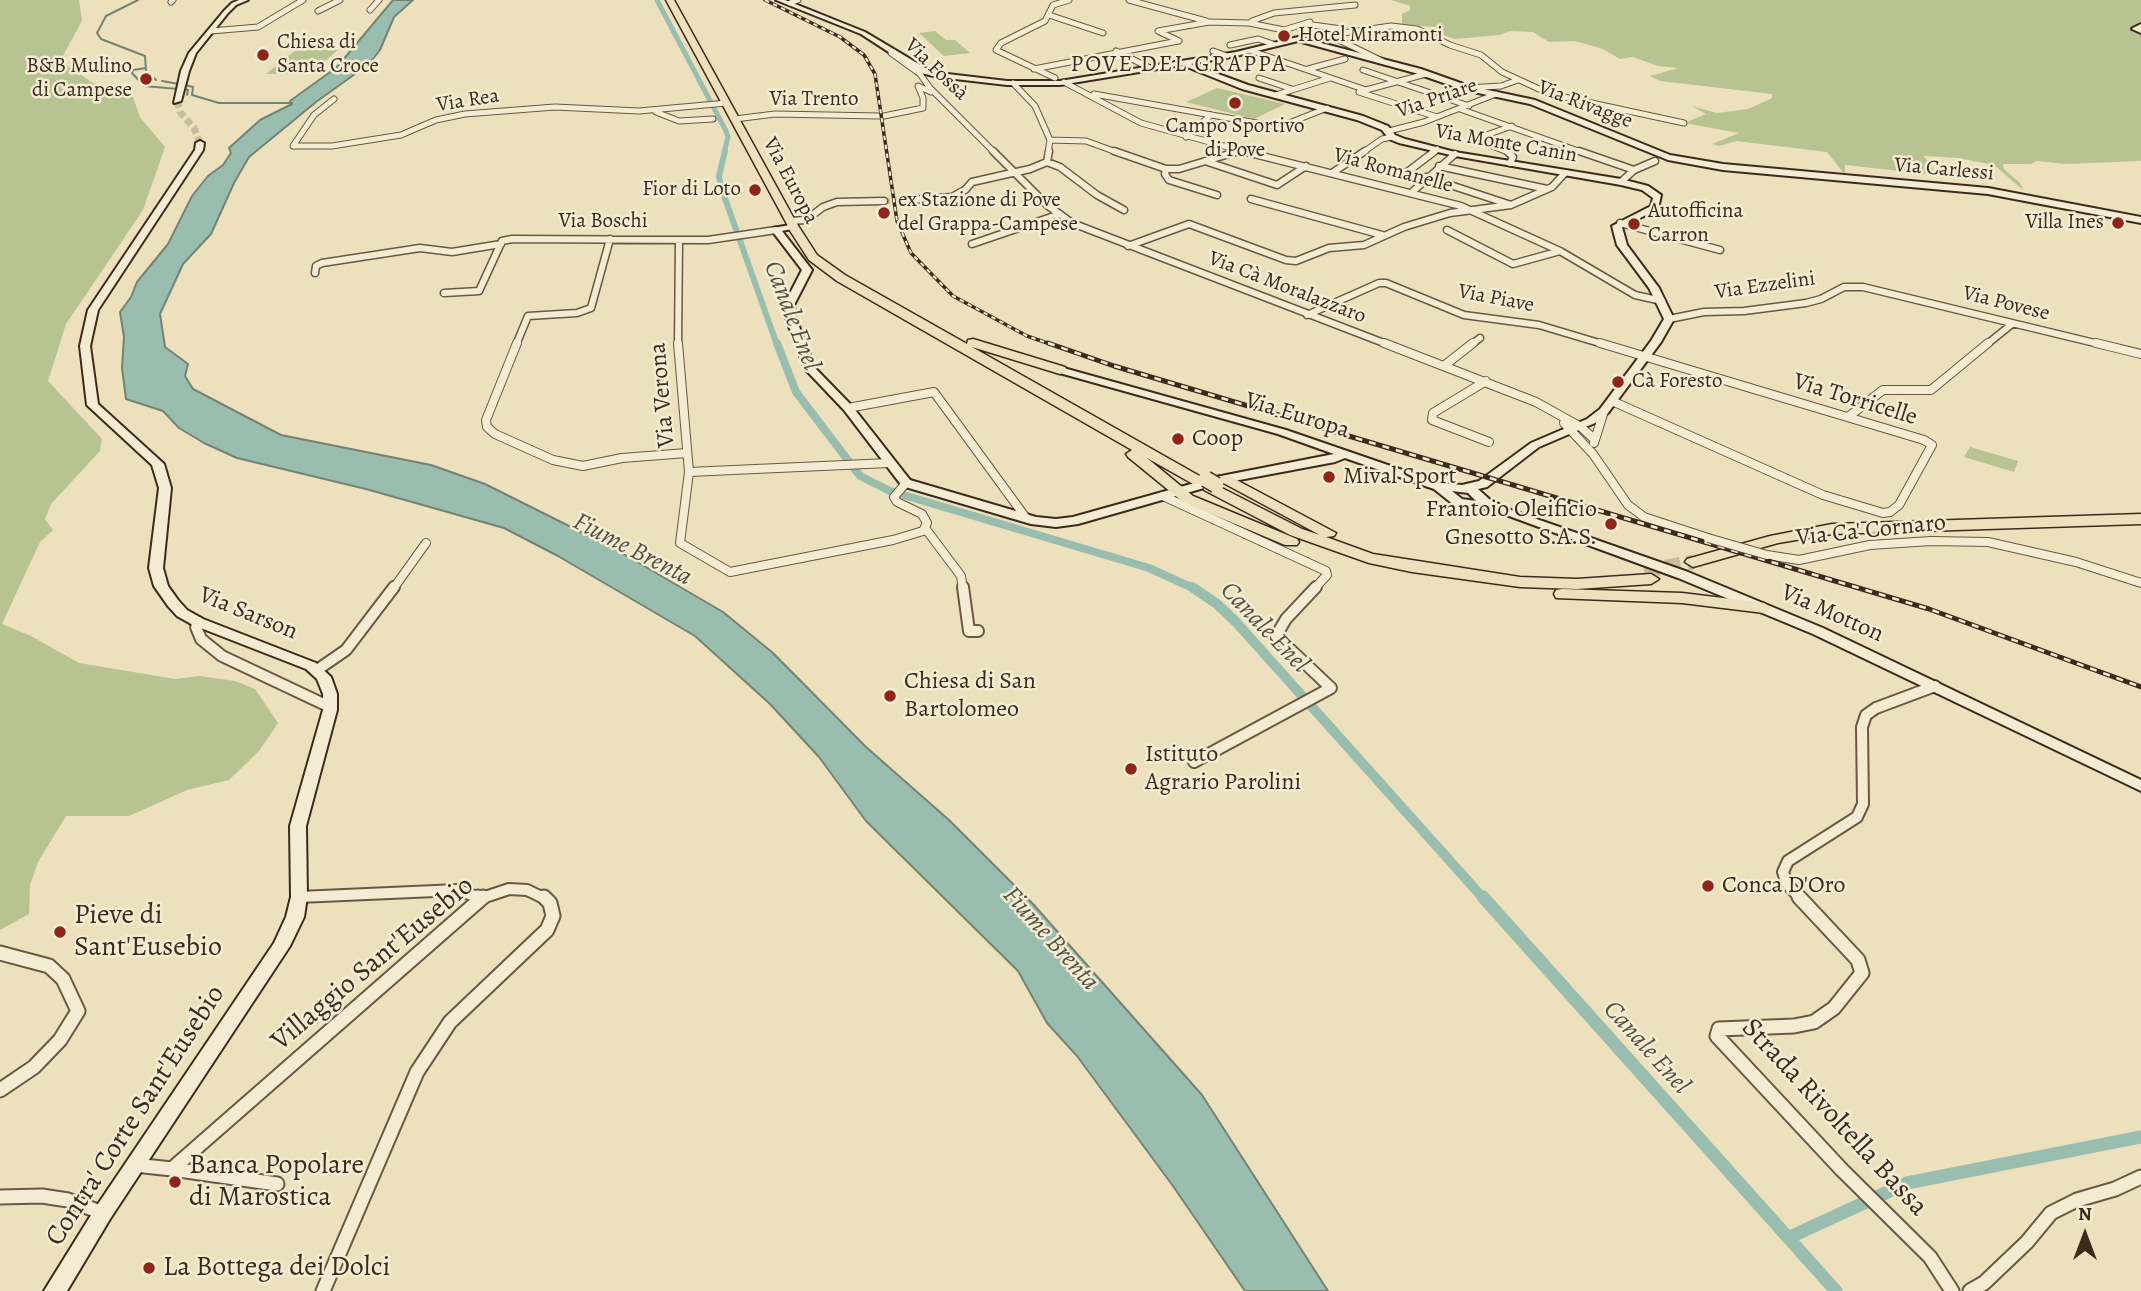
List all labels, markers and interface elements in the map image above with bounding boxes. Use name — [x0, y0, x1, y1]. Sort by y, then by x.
place label: Hotel Miramonti — [1298, 23, 1443, 49]
marker: Hotel Miramonti — [1276, 28, 1292, 44]
place label: Chiesa di Santa Croce — [277, 30, 379, 80]
street label: Via Fossà — [899, 34, 973, 106]
marker: Chiesa di Santa Croce — [255, 47, 271, 63]
district label: POVE DEL GRAPPA — [1072, 51, 1286, 79]
place label: B&B Mulino di Campese — [26, 54, 132, 104]
marker: B&B Mulino di Campese — [138, 71, 154, 87]
street label: Via Priare — [1393, 73, 1481, 125]
street label: Via Rivagge — [1534, 75, 1636, 135]
street label: Via Rea — [435, 84, 501, 118]
street label: Via Trento — [770, 87, 858, 113]
marker: Campo Sportivo di Pove — [1227, 95, 1243, 111]
place label: Campo Sportivo di Pove — [1165, 114, 1305, 164]
street label: Via Monte Canin — [1433, 119, 1579, 169]
street label: Via Europa — [757, 133, 823, 229]
street label: Via Romanelle — [1331, 143, 1455, 199]
street label: Via Carlessi — [1893, 153, 1995, 187]
place label: Fior di Loto — [642, 177, 741, 203]
marker: Fior di Loto — [747, 182, 763, 198]
place label: ex Stazione di Pove del Grappa-Campese — [898, 188, 1078, 238]
place label: Autofficina Carron — [1648, 199, 1743, 249]
marker: ex Stazione di Pove del Grappa-Campese — [876, 205, 892, 221]
street label: Via Boschi — [558, 209, 648, 235]
place label: Villa Ines — [2025, 210, 2104, 236]
marker: Villa Ines — [2110, 215, 2126, 231]
marker: Autofficina Carron — [1626, 216, 1642, 232]
street label: Via Cà Moralazzaro — [1205, 246, 1369, 330]
water label: Canale Enel — [756, 257, 826, 375]
street label: Via Ezzelini — [1713, 266, 1817, 306]
street label: Via Piave — [1456, 279, 1536, 319]
street label: Via Povese — [1960, 281, 2052, 327]
street label: Via Verona — [644, 341, 682, 449]
street label: Via Torricelle — [1789, 367, 1921, 433]
place label: Cà Foresto — [1632, 369, 1722, 395]
marker: Cà Foresto — [1610, 374, 1626, 390]
street label: Via Europa — [1241, 386, 1353, 446]
place label: Coop — [1192, 425, 1243, 453]
marker: Coop — [1170, 431, 1186, 447]
place label: Mival Sport — [1343, 463, 1456, 491]
marker: Mival Sport — [1321, 469, 1337, 485]
place label: Frantoio Oleificio Gnesotto S.A.S. — [1426, 496, 1597, 552]
water label: Fiume Brenta — [567, 507, 697, 593]
street label: Via Ca' Cornaro — [1795, 509, 1947, 553]
marker: Frantoio Oleificio Gnesotto S.A.S. — [1603, 516, 1619, 532]
water label: Canale Enel — [1213, 576, 1315, 680]
street label: Via Motton — [1776, 579, 1888, 649]
street label: Via Sarson — [195, 581, 301, 647]
place label: Chiesa di San Bartolomeo — [904, 668, 1036, 724]
marker: Chiesa di San Bartolomeo — [882, 688, 898, 704]
place label: Istituto Agrario Parolini — [1145, 741, 1301, 797]
marker: Istituto Agrario Parolini — [1123, 761, 1139, 777]
street label: Villaggio Sant'Eusebio — [265, 870, 481, 1058]
place label: Conca D'Oro — [1722, 872, 1845, 900]
marker: Conca D'Oro — [1700, 878, 1716, 894]
water label: Fiume Brenta — [995, 880, 1105, 998]
place label: Pieve di Sant'Eusebio — [74, 899, 222, 965]
marker: Pieve di Sant'Eusebio — [52, 924, 68, 940]
street label: Contra' Corte Sant'Eusebio — [39, 979, 233, 1253]
water label: Canale Enel — [1596, 995, 1696, 1101]
street label: Strada Rivoltella Bassa — [1734, 1012, 1934, 1224]
place label: Banca Popolare di Marostica — [189, 1149, 364, 1215]
marker: Banca Popolare di Marostica — [167, 1174, 183, 1190]
north arrow — [2050, 1200, 2120, 1270]
text: N — [2078, 1201, 2092, 1227]
place label: La Bottega dei Dolci — [163, 1251, 390, 1285]
marker: La Bottega dei Dolci — [141, 1260, 157, 1276]

